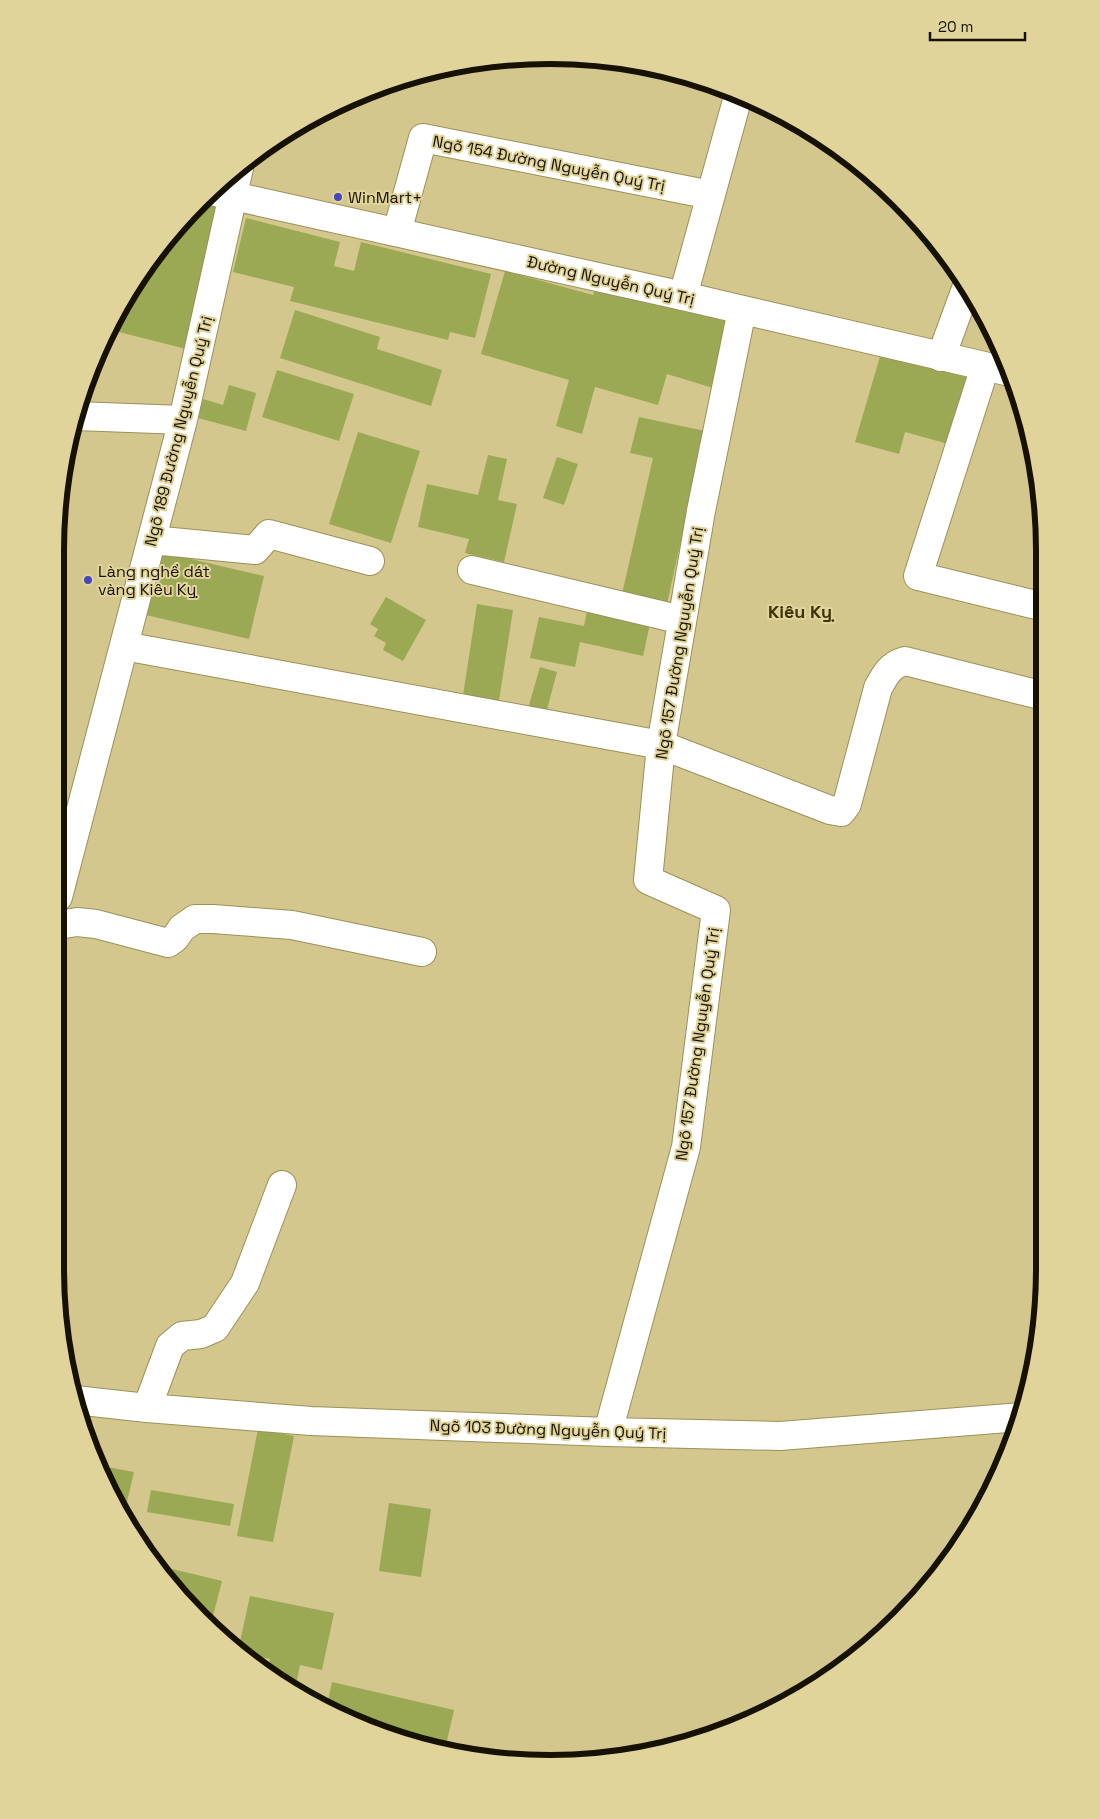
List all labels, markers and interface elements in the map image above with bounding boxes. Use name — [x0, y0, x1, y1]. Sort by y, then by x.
scale bar — [930, 10, 1025, 42]
text: 20 m — [938, 17, 973, 36]
street label: Ngõ 154 Đường Nguyễn Quý Trị — [431, 131, 667, 196]
place label: WinMart+ — [348, 187, 422, 208]
marker: WinMart+ — [332, 191, 344, 203]
street label: Đường Nguyễn Quý Trị — [525, 251, 697, 310]
street label: Ngõ 189 Đường Nguyễn Quý Trị — [140, 314, 217, 548]
street label: Ngõ 157 Đường Nguyễn Quý Trị — [651, 525, 708, 761]
place label: Làng nghề dát vàng Kiêu Kỵ — [98, 561, 210, 600]
marker: Làng nghề dát vàng Kiêu Kỵ — [82, 574, 94, 586]
district label: Kiêu Kỵ — [768, 600, 835, 623]
street label: Ngõ 157 Đường Nguyễn Quý Trị — [671, 926, 724, 1162]
street label: Ngõ 103 Đường Nguyễn Quý Trị — [429, 1415, 667, 1444]

